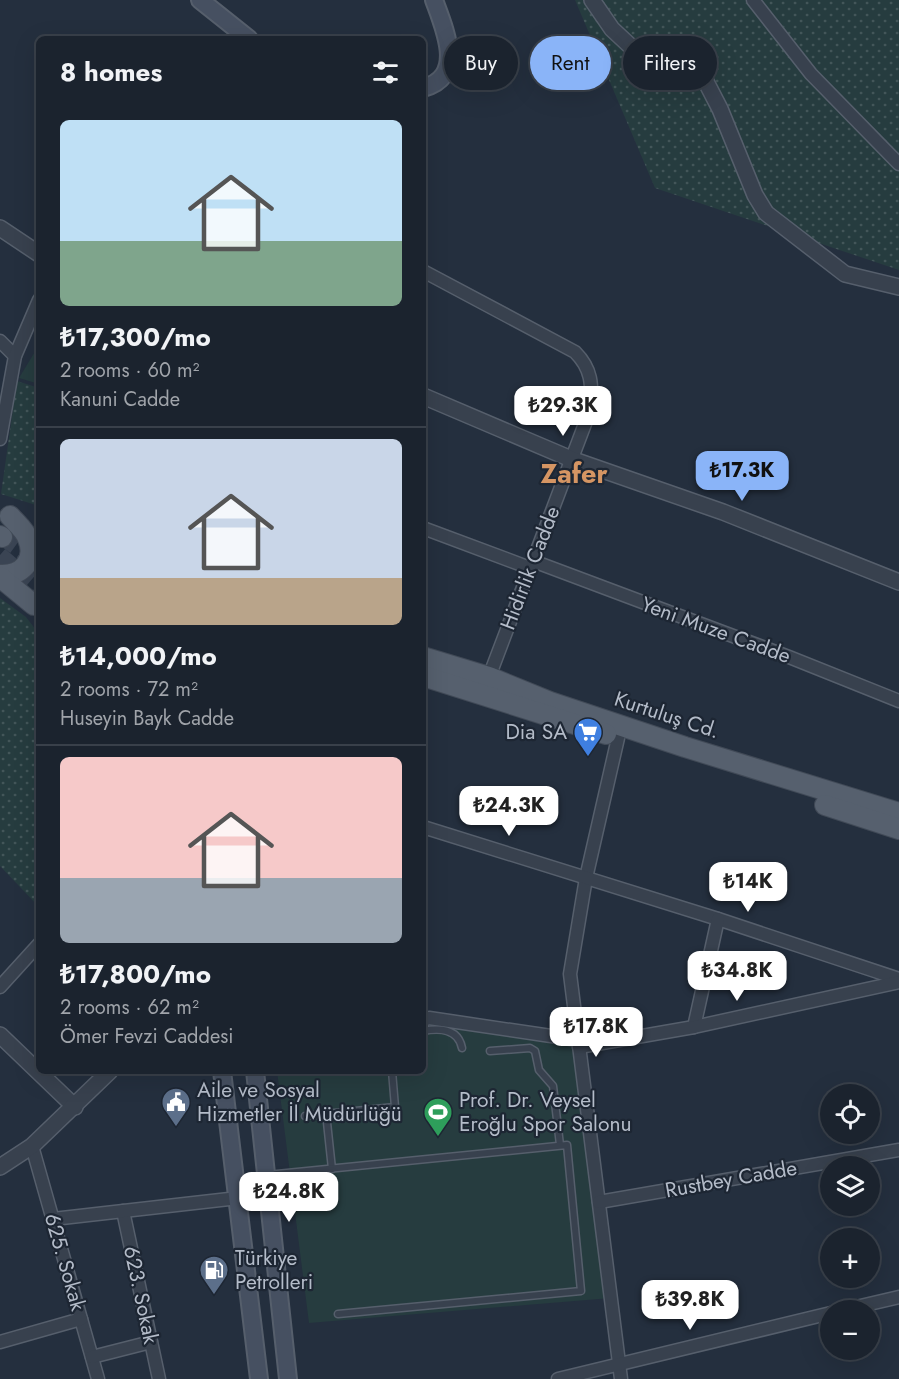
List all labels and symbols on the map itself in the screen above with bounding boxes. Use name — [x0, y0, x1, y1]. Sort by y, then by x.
pin: ₺29.3K — [514, 386, 612, 437]
pin: ₺17.3K — [693, 451, 791, 502]
district label: Zafer — [540, 454, 608, 493]
street label: Hidirlik Cadde — [493, 502, 567, 634]
street label: Yeni Muze Cadde — [637, 589, 795, 671]
street label: Kurtuluş Cd. — [611, 684, 723, 746]
supermarket icon: Dia SA — [572, 716, 604, 758]
place label: Dia SA — [505, 717, 567, 747]
pin: ₺24.3K — [460, 786, 558, 837]
pin: ₺14K — [712, 862, 784, 913]
pin: ₺34.8K — [688, 951, 786, 1002]
pin: ₺17.8K — [547, 1007, 645, 1058]
place label: Aile ve Sosyal Hizmetler İl Müdürlüğü — [197, 1075, 402, 1129]
place label: Prof. Dr. Veysel Eroğlu Spor Salonu — [459, 1085, 631, 1139]
public building icon: Aile ve Sosyal Hizmetler İl Müdürlüğü — [160, 1086, 192, 1128]
sports icon: Prof. Dr. Veysel Eroğlu Spor Salonu — [422, 1096, 454, 1138]
street label: Rustbey Cadde — [663, 1153, 800, 1205]
pin: ₺24.8K — [240, 1172, 338, 1223]
street label: 625. Sokak — [37, 1210, 93, 1315]
street label: 623. Sokak — [116, 1243, 166, 1347]
place label: Türkiye Petrolleri — [235, 1243, 313, 1297]
fuel station icon: Türkiye Petrolleri — [198, 1254, 230, 1296]
pin: ₺39.8K — [641, 1280, 739, 1331]

